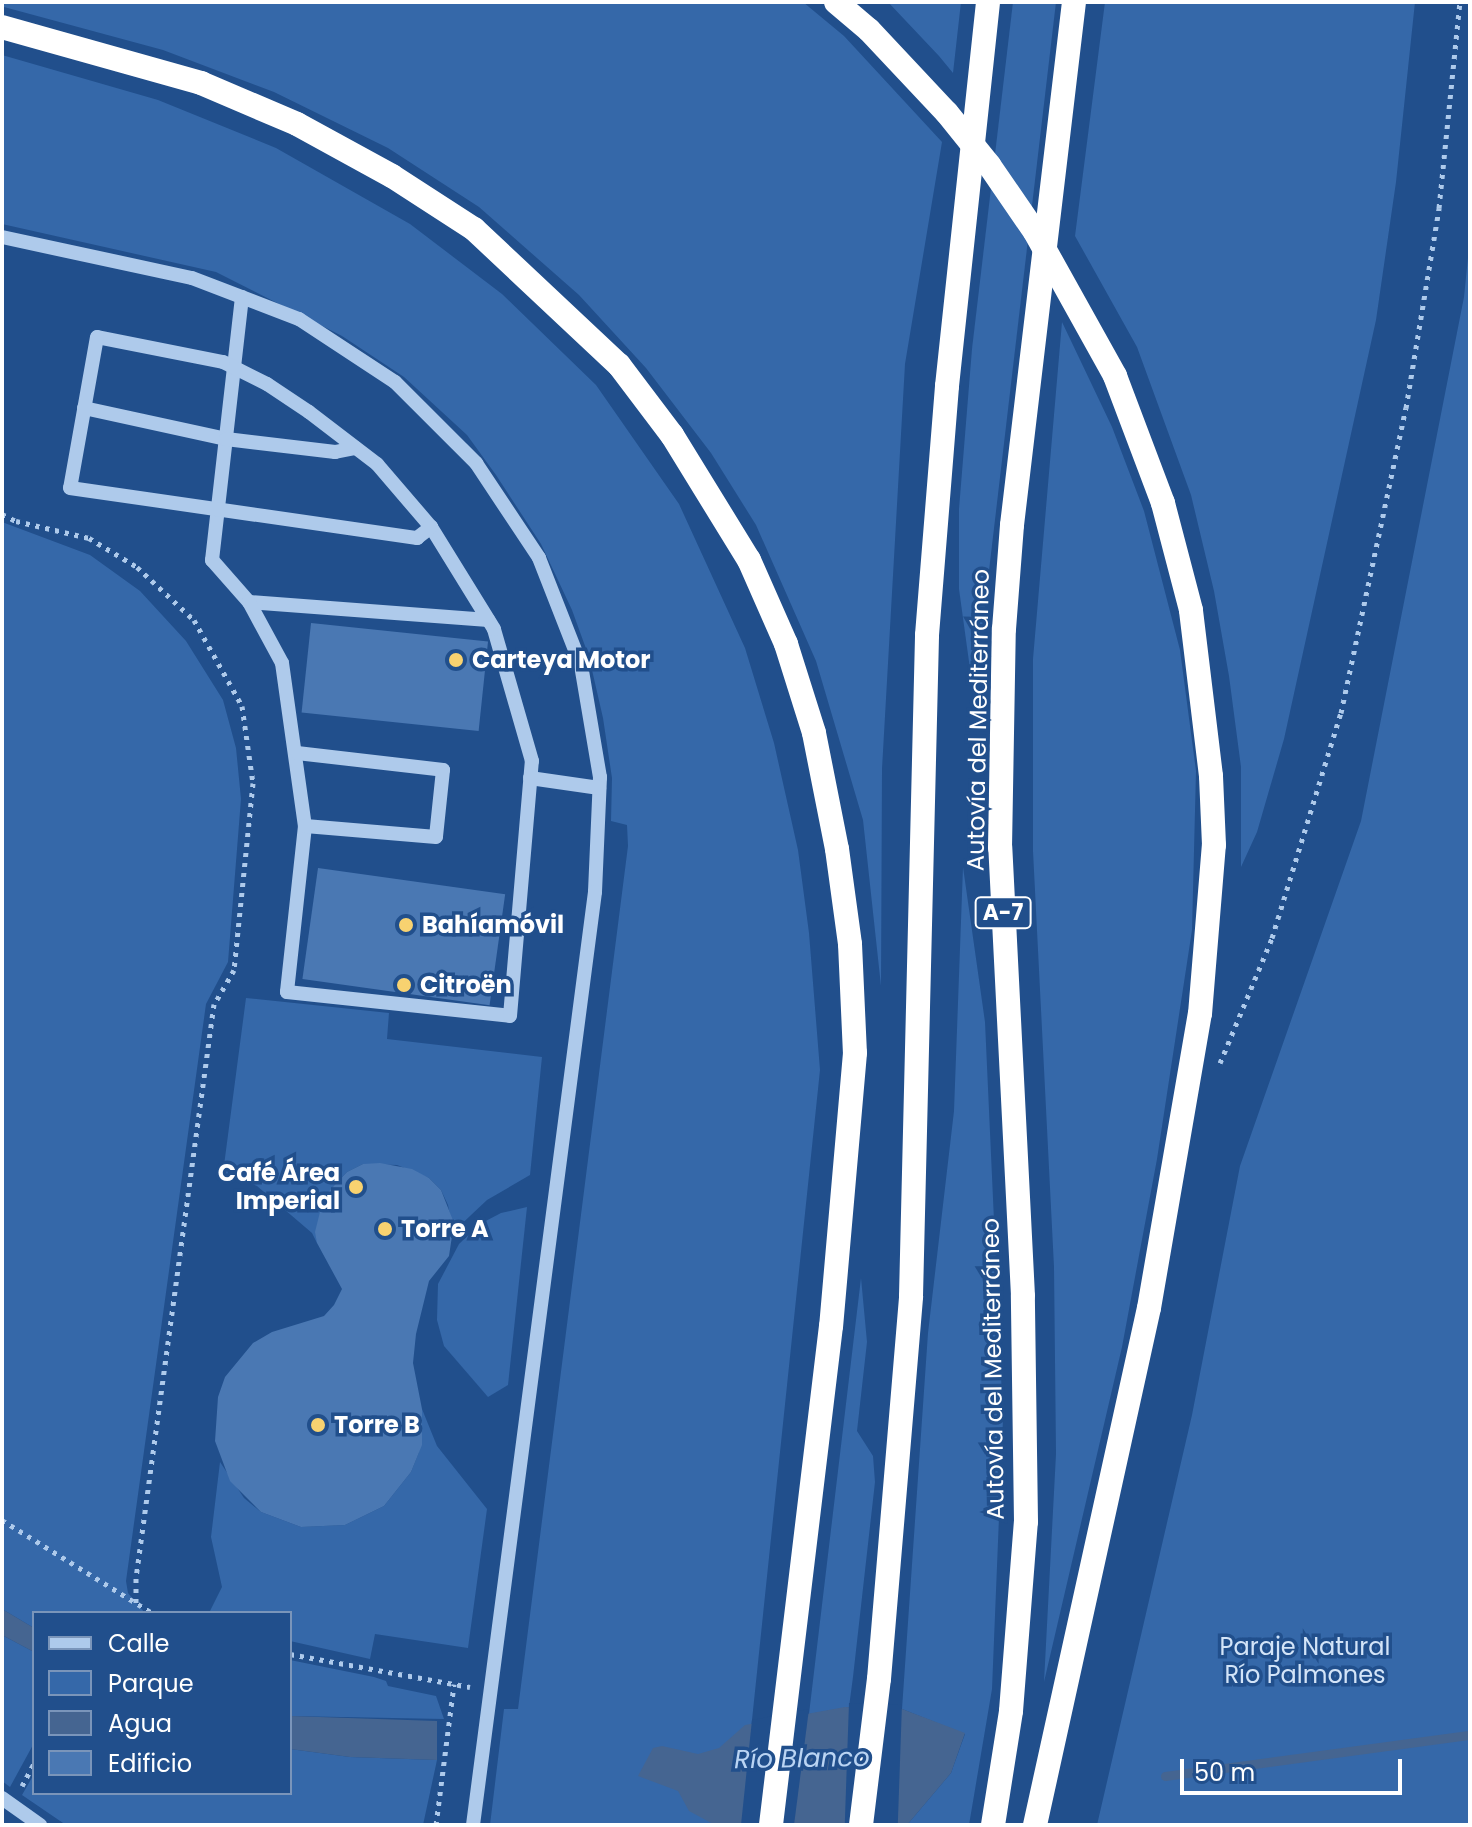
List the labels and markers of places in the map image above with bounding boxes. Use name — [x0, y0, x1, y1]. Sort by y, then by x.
place label: Carteya Motor — [472, 646, 651, 674]
marker: Carteya Motor — [447, 651, 465, 669]
place label: Bahíamóvil — [422, 911, 564, 939]
marker: Bahíamóvil — [397, 916, 415, 934]
place label: Citroën — [420, 971, 512, 999]
marker: Citroën — [395, 976, 413, 994]
place label: Café Área Imperial — [218, 1159, 340, 1215]
marker: Café Área Imperial — [347, 1178, 365, 1196]
place label: Torre A — [401, 1215, 489, 1243]
marker: Torre A — [376, 1220, 394, 1238]
place label: Torre B — [334, 1411, 420, 1439]
marker: Torre B — [309, 1416, 327, 1434]

